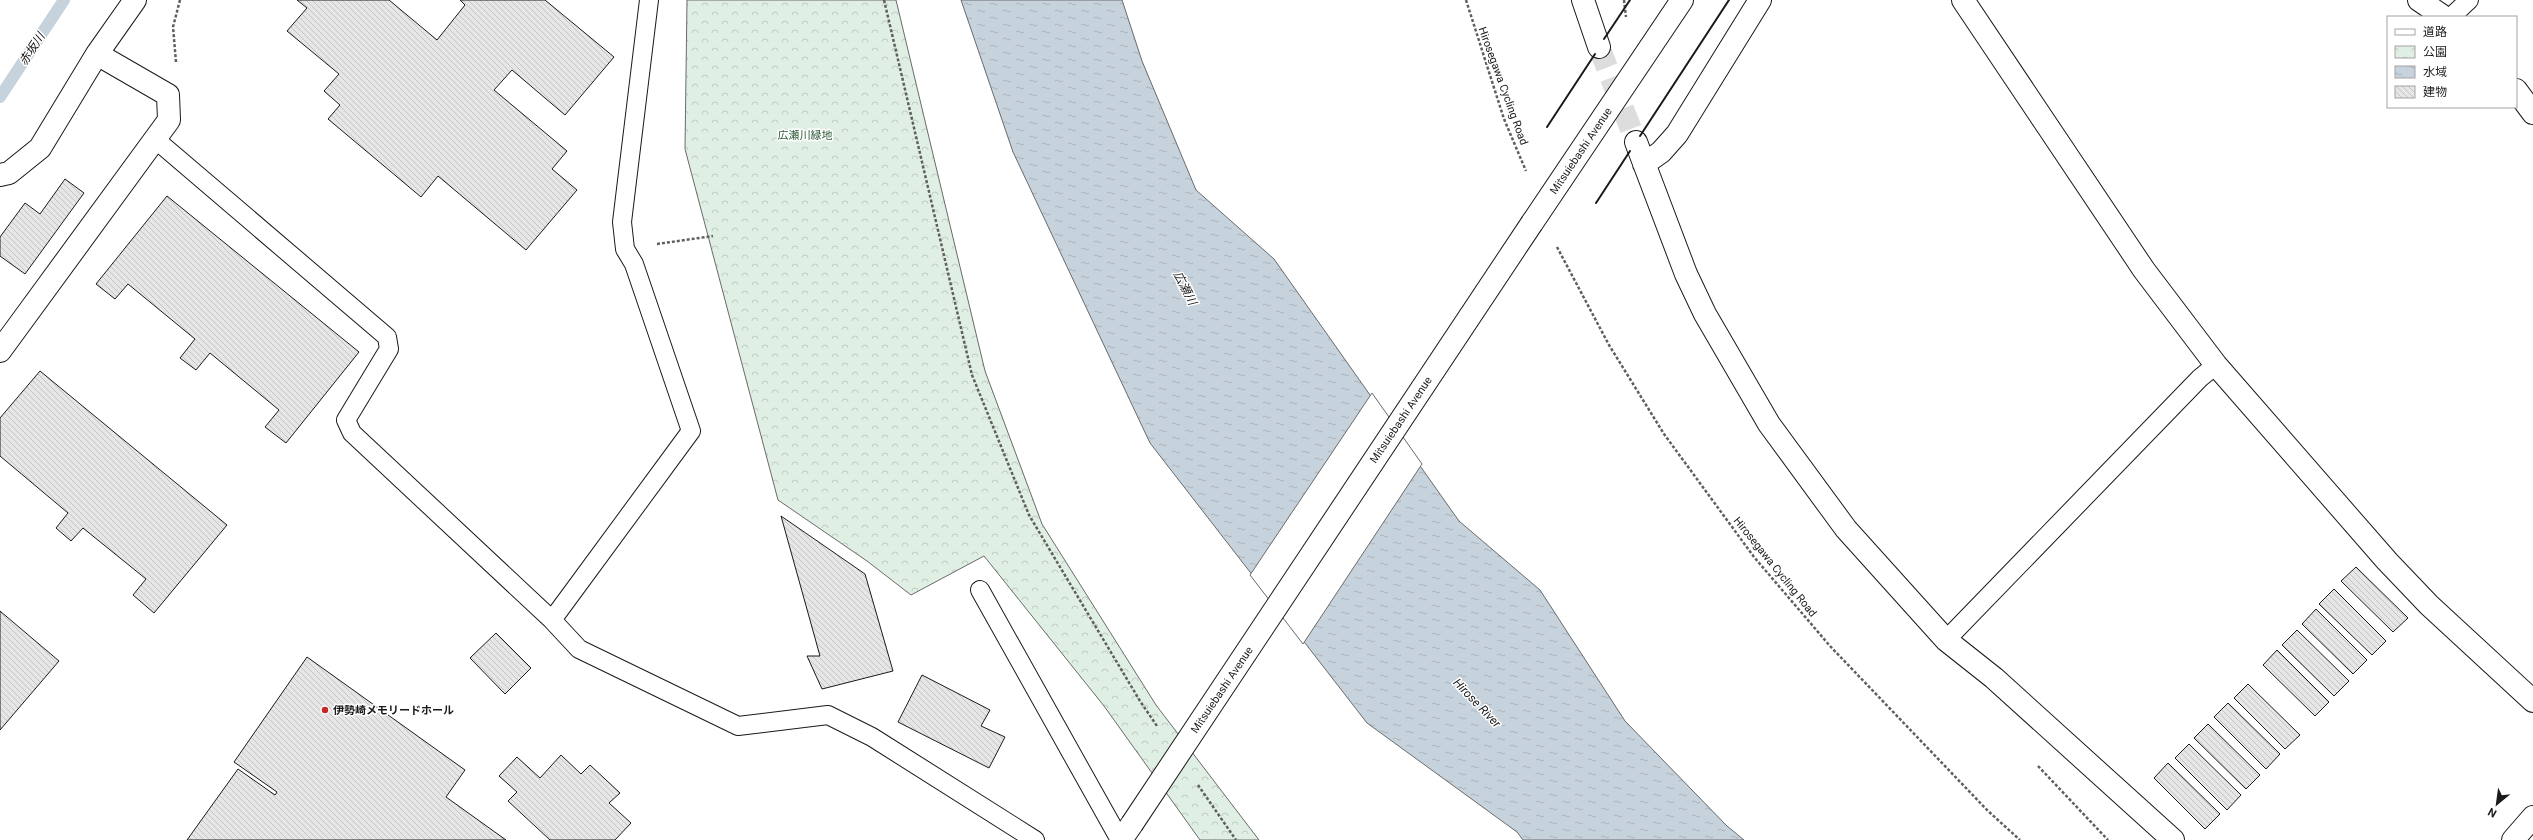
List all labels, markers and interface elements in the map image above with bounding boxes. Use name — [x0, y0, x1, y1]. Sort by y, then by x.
legend — [2387, 16, 2517, 108]
street label: Hirosegawa Cycling Road — [1476, 25, 1530, 147]
text: 道路 — [2423, 25, 2447, 39]
water label: 赤坂川 — [16, 28, 49, 68]
text: 公園 — [2423, 45, 2447, 59]
text: 水域 — [2423, 65, 2447, 79]
text: 建物 — [2423, 85, 2447, 99]
street label: Mitsuiebashi Avenue — [1547, 105, 1615, 197]
park label: 広瀬川緑地 — [778, 129, 833, 142]
water label: 広瀬川 — [1171, 269, 1200, 309]
street label: Mitsuiebashi Avenue — [1367, 374, 1435, 466]
street label: Hirosegawa Cycling Road — [1731, 514, 1819, 620]
street label: Mitsuiebashi Avenue — [1188, 644, 1256, 736]
water label: Hirose River — [1450, 676, 1504, 731]
place label: 伊勢崎メモリードホール — [333, 704, 454, 717]
marker: 伊勢崎メモリードホール — [320, 705, 330, 715]
north arrow — [2477, 784, 2517, 824]
text: N — [2486, 805, 2499, 820]

